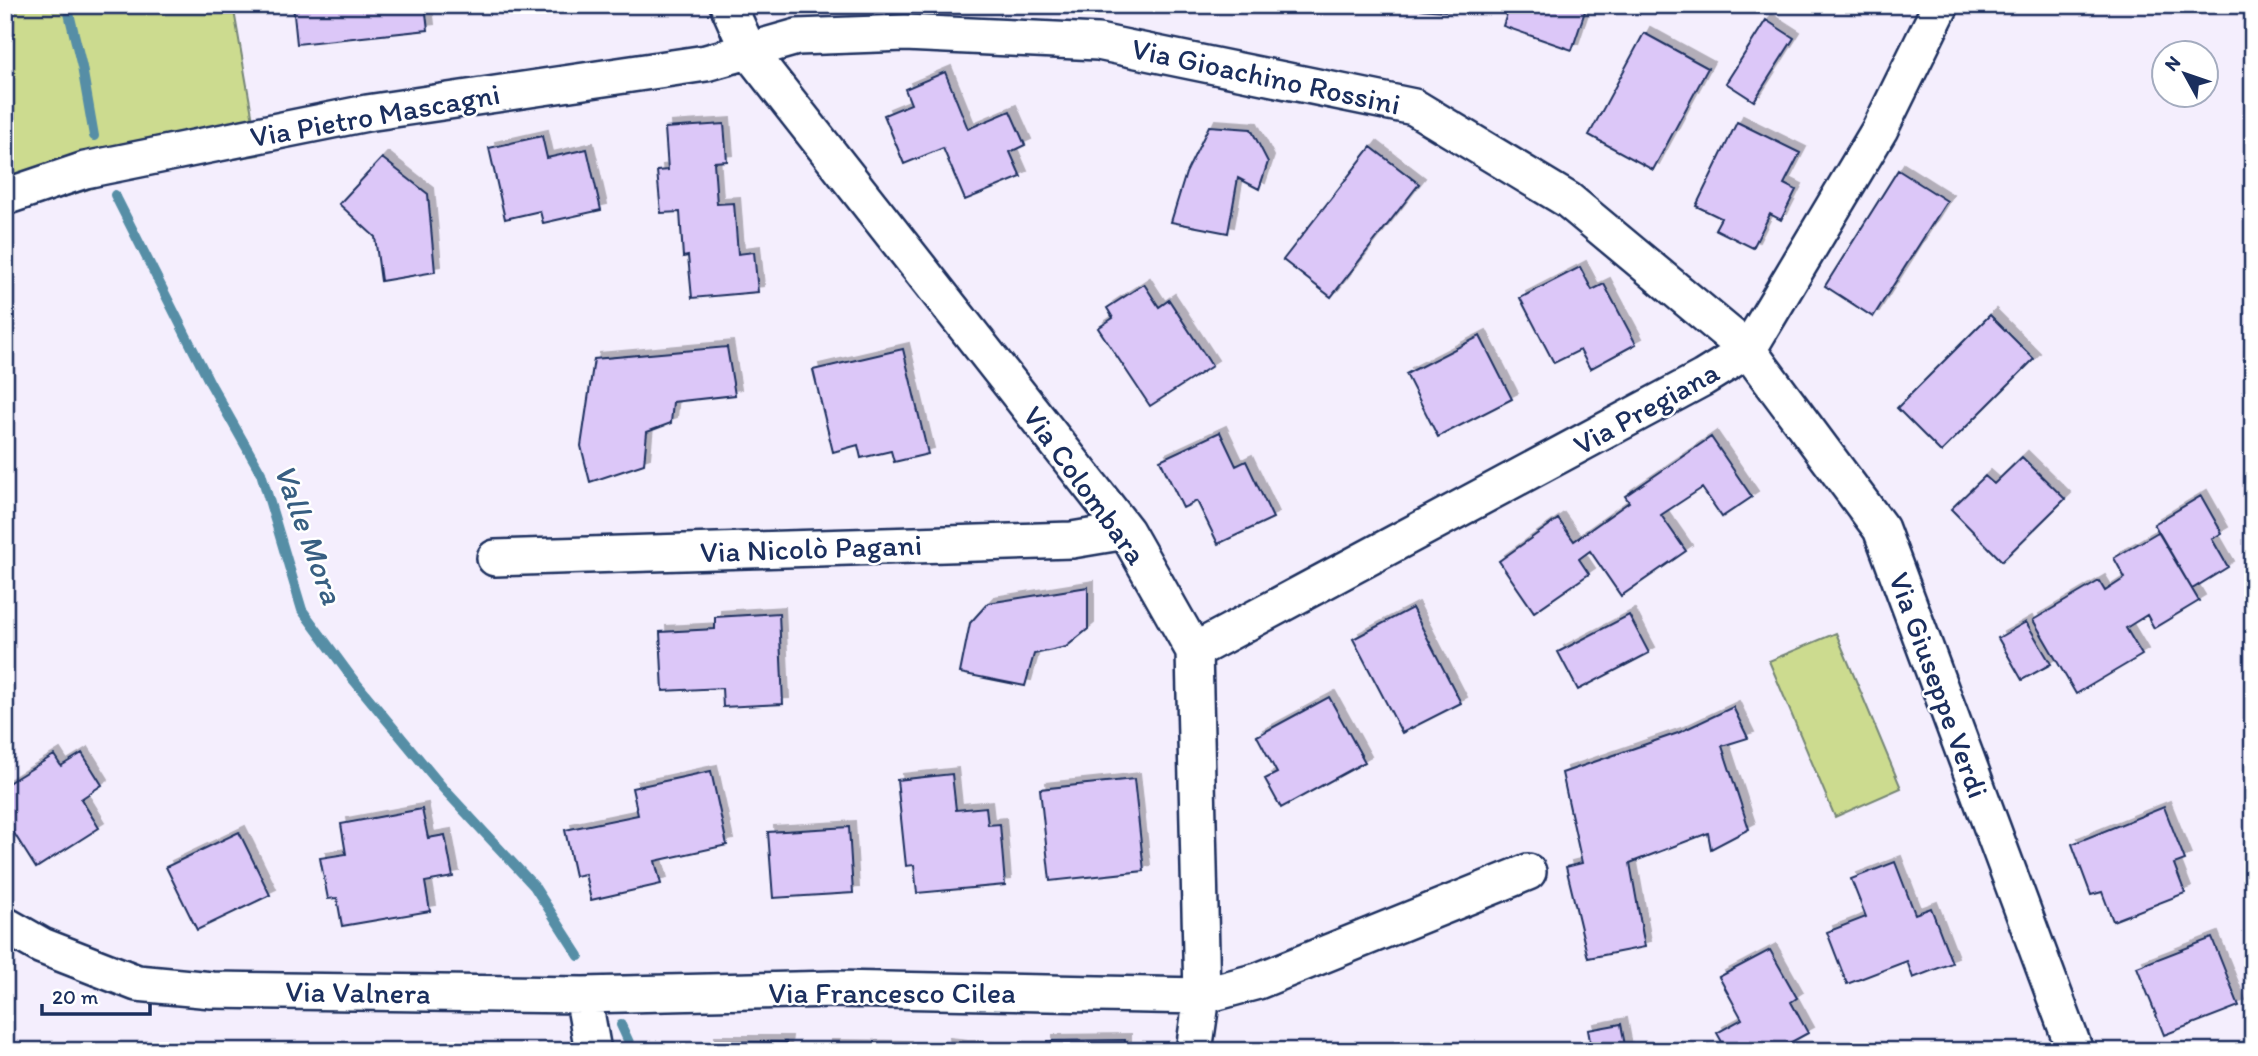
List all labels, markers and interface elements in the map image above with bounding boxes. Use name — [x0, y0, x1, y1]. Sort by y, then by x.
street label: Via Gioachino Rossini — [1128, 29, 1404, 123]
north arrow — [2150, 38, 2220, 108]
text: N — [2159, 51, 2185, 76]
street label: Via Pietro Mascagni — [247, 75, 503, 155]
street label: Via Pregiana — [1567, 353, 1726, 463]
street label: Via Colombara — [1015, 398, 1155, 572]
water label: Valle Mora — [266, 459, 352, 609]
street label: Via Nicolò Pagani — [699, 526, 923, 570]
street label: Via Giuseppe Verdi — [1881, 567, 1997, 803]
scale bar — [42, 972, 150, 1016]
street label: Via Valnera — [285, 972, 431, 1012]
street label: Via Francesco Cilea — [768, 974, 1016, 1011]
text: 20 m — [52, 984, 99, 1009]

